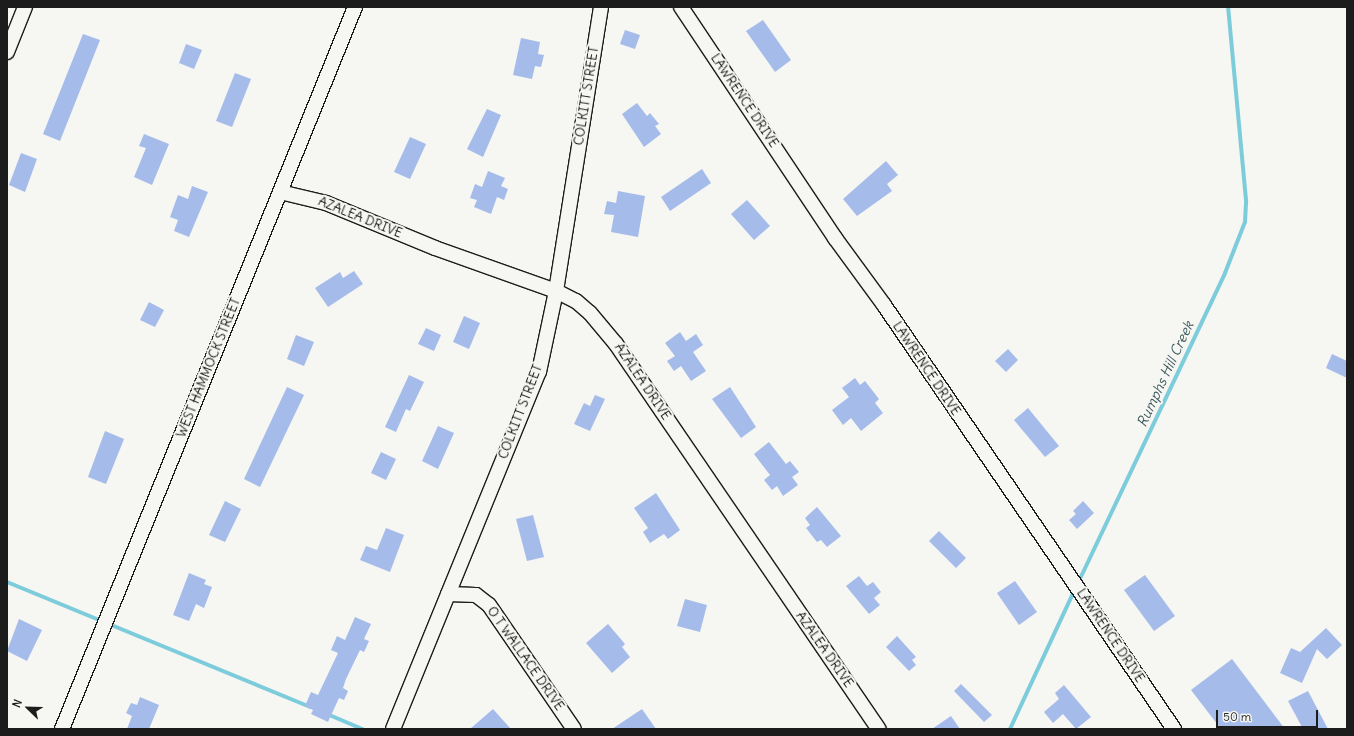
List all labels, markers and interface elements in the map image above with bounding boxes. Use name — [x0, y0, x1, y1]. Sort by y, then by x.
street label: COLKITT STREET — [571, 45, 603, 147]
street label: LAWRENCE DRIVE — [707, 51, 781, 151]
street label: AZALEA DRIVE — [316, 194, 404, 242]
street label: WEST HAMMOCK STREET — [174, 296, 244, 440]
street label: LAWRENCE DRIVE — [889, 319, 963, 419]
water label: Rumphs Hill Creek — [1133, 319, 1197, 429]
street label: AZALEA DRIVE — [611, 341, 673, 423]
street label: COLKITT STREET — [496, 362, 546, 462]
street label: LAWRENCE DRIVE — [1073, 586, 1147, 686]
street label: O T WALLACE DRIVE — [483, 604, 567, 714]
street label: AZALEA DRIVE — [792, 609, 856, 691]
north arrow — [8, 688, 48, 728]
text: N — [9, 697, 25, 710]
scale bar — [1218, 702, 1320, 728]
text: 50 m — [1223, 709, 1251, 724]

